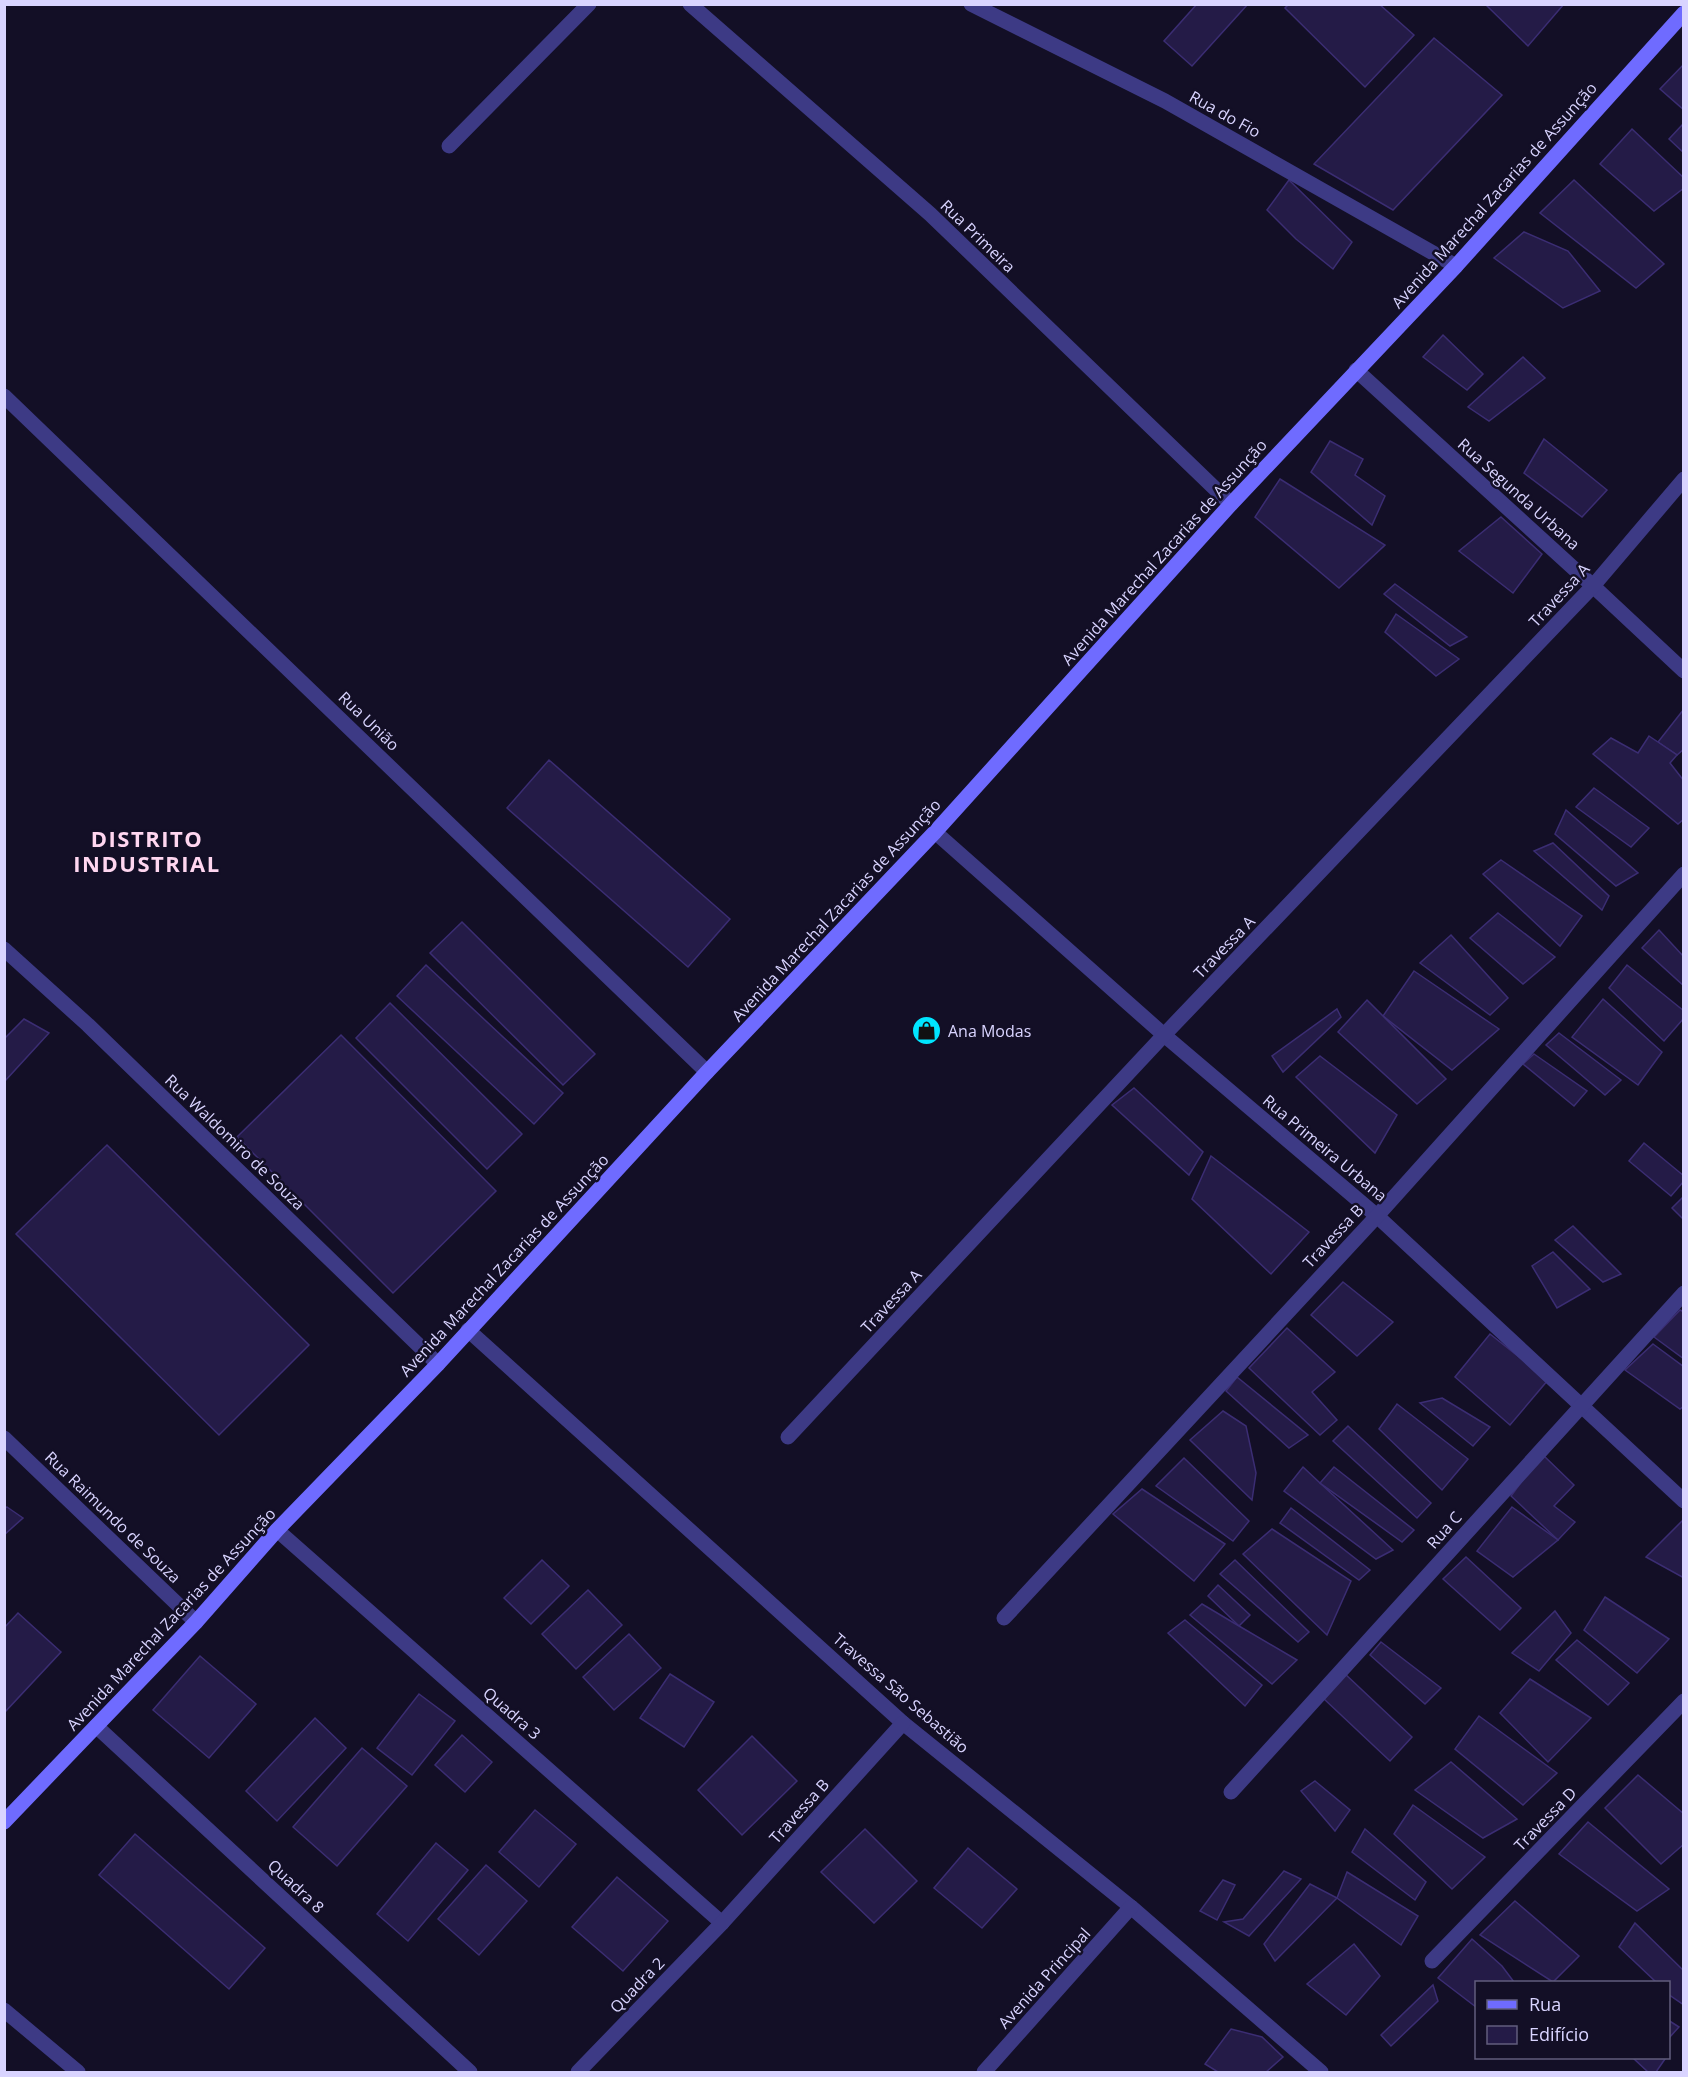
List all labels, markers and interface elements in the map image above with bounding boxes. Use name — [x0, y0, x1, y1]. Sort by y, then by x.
street label: Avenida Marechal Zacarias de Assunção — [1386, 77, 1602, 313]
street label: Rua do Fio — [1185, 85, 1265, 143]
street label: Rua Primeira — [936, 195, 1020, 277]
street label: Rua Segunda Urbana — [1453, 433, 1585, 555]
street label: Avenida Marechal Zacarias de Assunção — [1056, 434, 1272, 670]
street label: Travessa A — [1524, 558, 1595, 632]
street label: Rua União — [334, 686, 404, 756]
street label: Avenida Marechal Zacarias de Assunção — [727, 794, 945, 1026]
district label: DISTRITO INDUSTRIAL — [73, 823, 221, 878]
street label: Travessa A — [1188, 910, 1260, 983]
shop icon: Ana Modas — [911, 1015, 943, 1047]
place label: Ana Modas — [948, 1020, 1031, 1042]
street label: Rua Waldomiro de Souza — [160, 1069, 310, 1215]
street label: Rua Primeira Urbana — [1258, 1089, 1392, 1207]
street label: Avenida Marechal Zacarias de Assunção — [395, 1149, 613, 1381]
street label: Travessa B — [1298, 1199, 1368, 1273]
street label: Travessa A — [856, 1264, 927, 1338]
street label: Rua Raimundo de Souza — [40, 1446, 186, 1588]
street label: Avenida Marechal Zacarias de Assunção — [62, 1503, 280, 1735]
street label: Rua C — [1422, 1507, 1466, 1553]
street label: Travessa São Sebastião — [828, 1628, 974, 1758]
street label: Quadra 3 — [478, 1682, 546, 1744]
street label: Travessa B — [764, 1774, 834, 1848]
street label: Travessa D — [1509, 1782, 1581, 1856]
street label: Quadra 8 — [263, 1854, 329, 1918]
street label: Avenida Principal — [993, 1923, 1095, 2033]
street label: Quadra 2 — [605, 1952, 669, 2018]
legend — [1475, 1981, 1670, 2059]
text: Rua — [1529, 1992, 1561, 2016]
text: Edifício — [1529, 2022, 1589, 2046]

